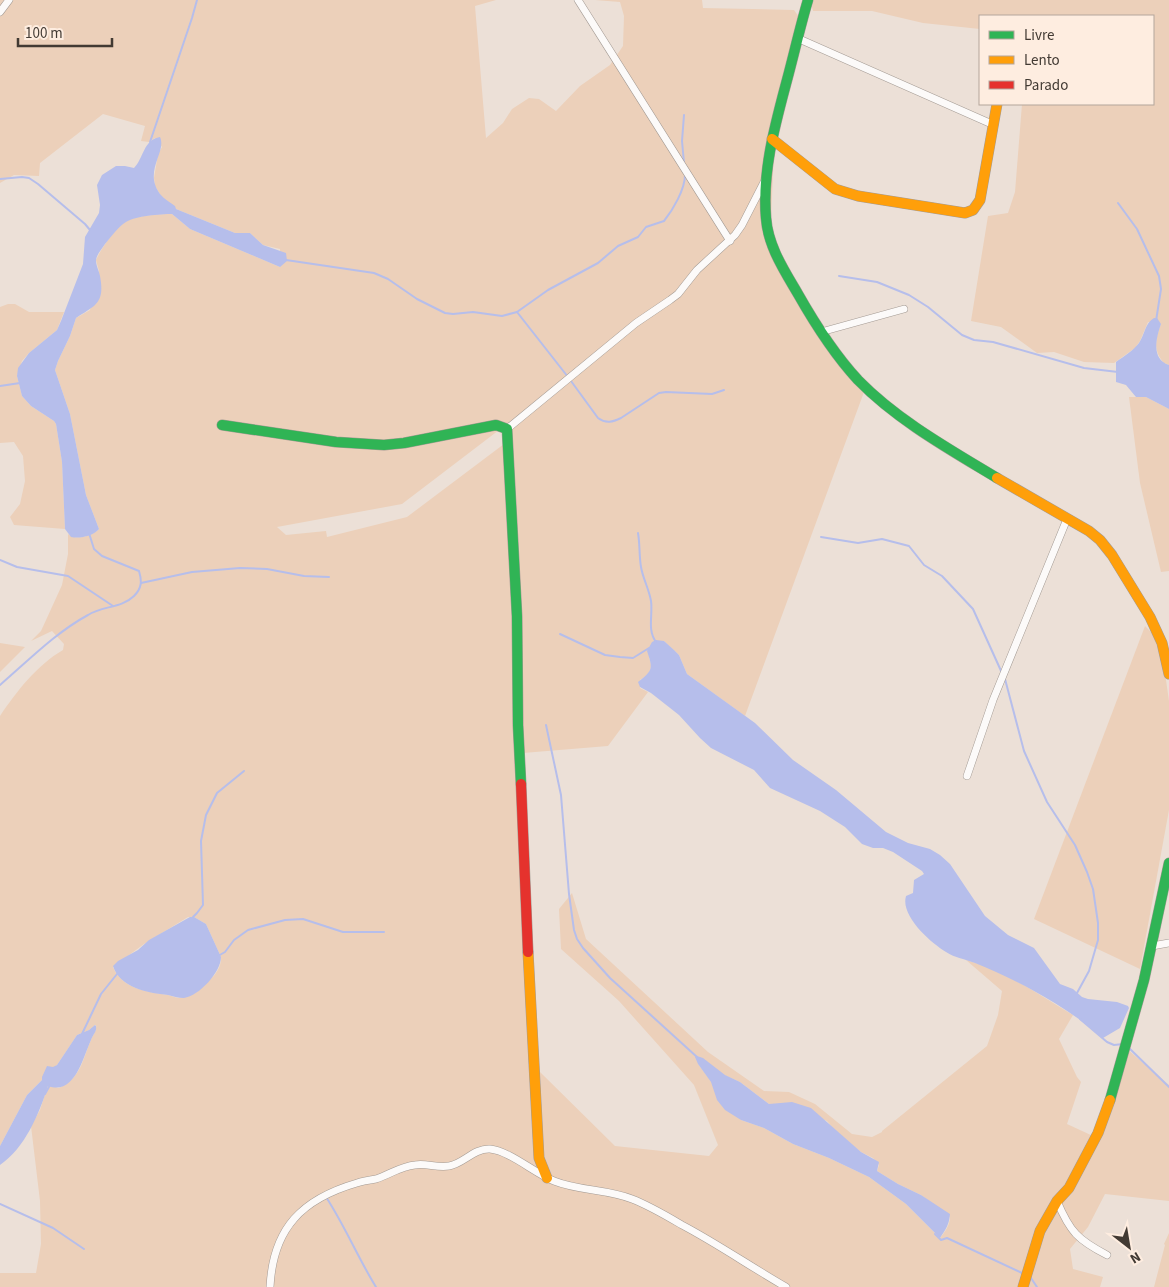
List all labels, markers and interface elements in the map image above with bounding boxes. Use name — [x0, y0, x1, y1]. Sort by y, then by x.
scale bar — [18, 15, 111, 47]
legend — [979, 15, 1154, 105]
text: 100 m — [25, 23, 63, 44]
text: Livre — [1024, 25, 1054, 46]
text: Lento — [1024, 50, 1060, 71]
text: Parado — [1024, 75, 1068, 96]
north arrow — [1104, 1222, 1154, 1272]
text: N — [1126, 1246, 1144, 1268]

